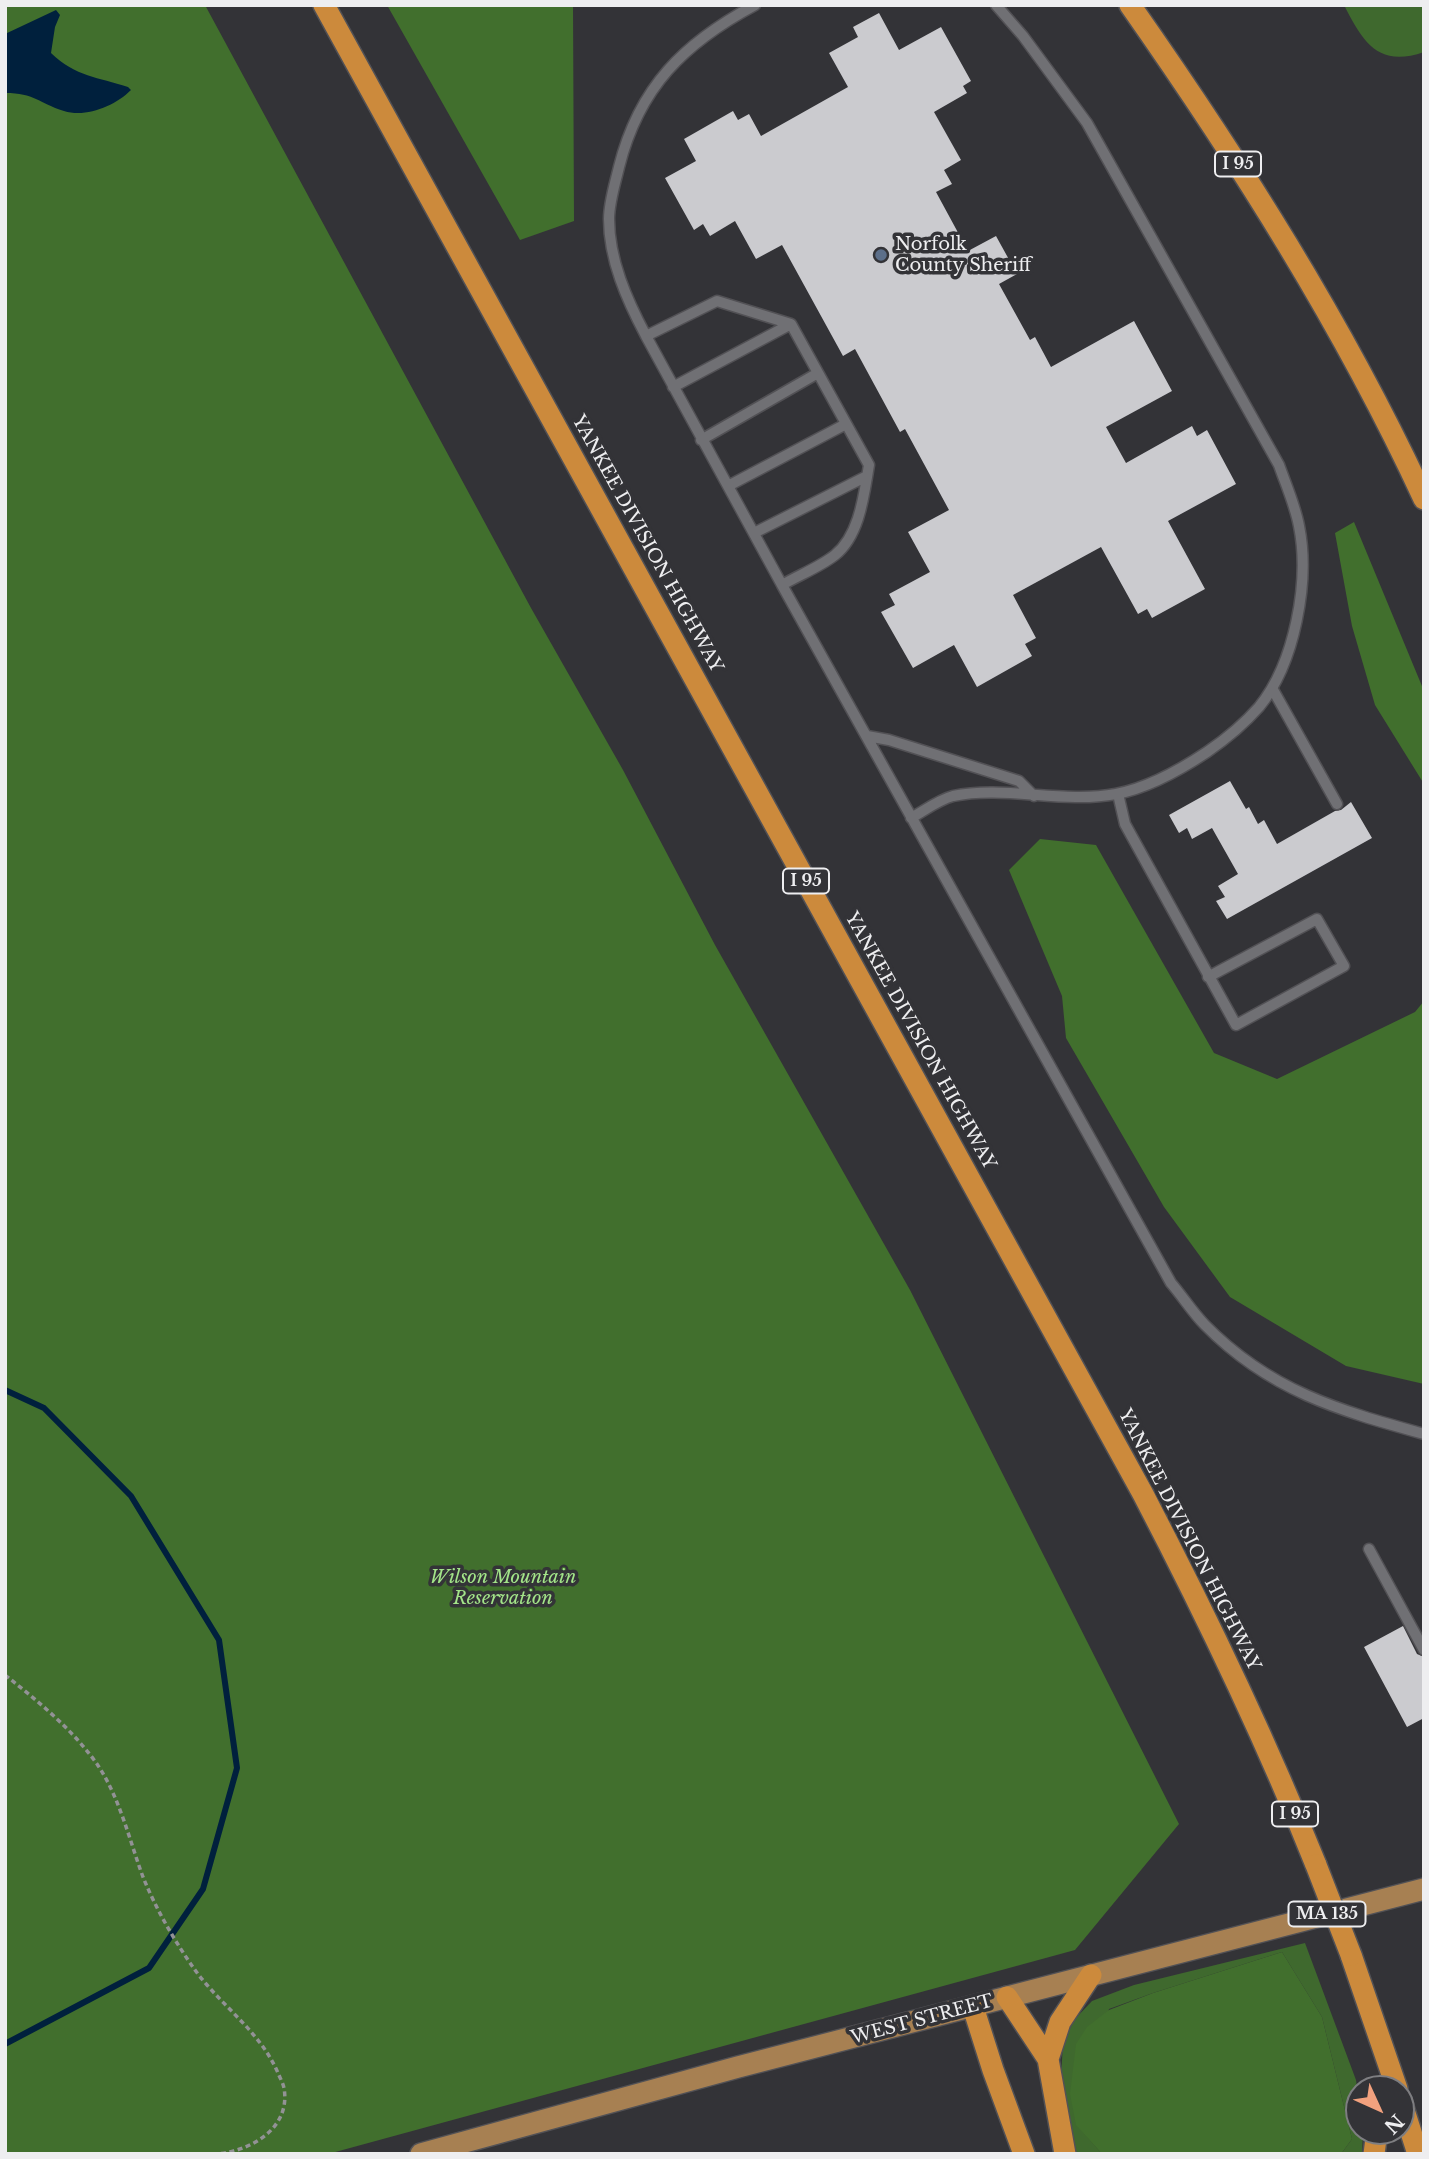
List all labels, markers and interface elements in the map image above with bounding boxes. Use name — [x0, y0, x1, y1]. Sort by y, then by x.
road number: I 95 — [1215, 152, 1261, 176]
place label: Norfolk County Sheriff — [895, 234, 1031, 276]
marker: Norfolk County Sheriff — [873, 247, 889, 263]
street label: YANKEE DIVISION HIGHWAY — [567, 411, 727, 677]
road number: I 95 — [783, 868, 829, 894]
street label: YANKEE DIVISION HIGHWAY — [840, 908, 1000, 1174]
street label: YANKEE DIVISION HIGHWAY — [1113, 1405, 1265, 1675]
park label: Wilson Mountain Reservation — [430, 1567, 576, 1610]
road number: I 95 — [1272, 1802, 1318, 1826]
road number: MA 135 — [1288, 1902, 1366, 1926]
street label: WEST STREET — [849, 1991, 995, 2049]
north arrow — [1345, 2075, 1415, 2145]
text: N — [1379, 2109, 1408, 2138]

